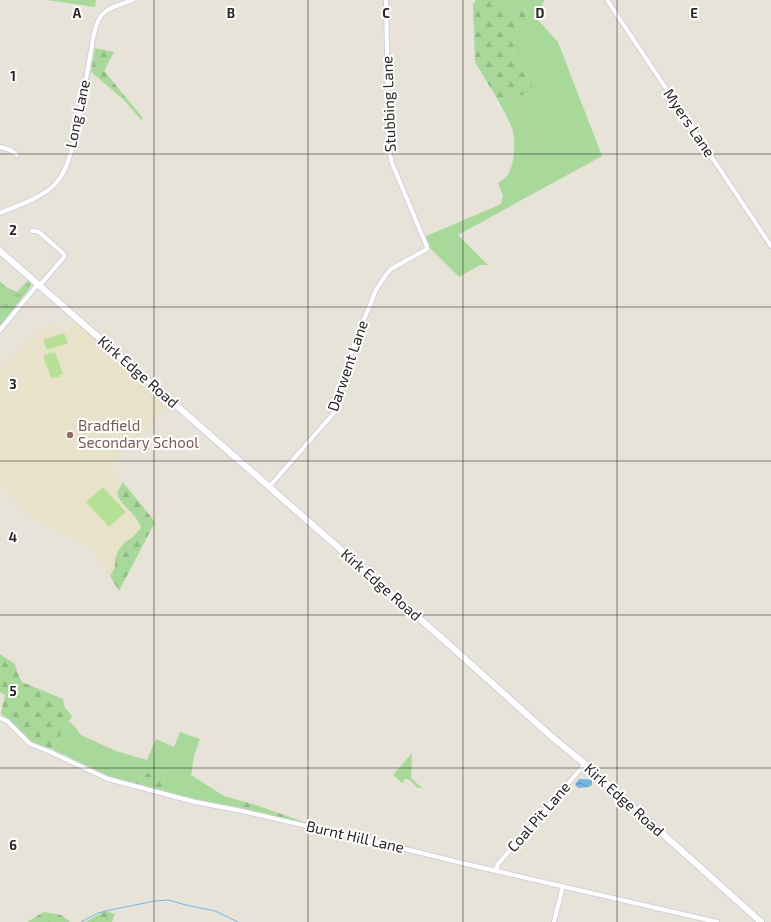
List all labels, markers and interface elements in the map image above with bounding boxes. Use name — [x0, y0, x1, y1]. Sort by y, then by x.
text: A — [73, 5, 82, 21]
text: B — [227, 5, 235, 21]
text: C — [382, 5, 390, 21]
text: D — [536, 5, 545, 21]
text: E — [690, 5, 698, 21]
street label: Stubbing Lane — [377, 55, 399, 153]
text: 1 — [10, 68, 16, 84]
street label: Long Lane — [61, 78, 93, 150]
street label: Myers Lane — [660, 85, 719, 160]
text: 2 — [9, 222, 17, 238]
street label: Darwent Lane — [323, 318, 371, 414]
street label: Kirk Edge Road — [95, 331, 183, 411]
text: 3 — [9, 376, 17, 392]
place label: Bradfield Secondary School — [78, 416, 199, 451]
marker: Bradfield Secondary School — [65, 430, 75, 440]
text: 4 — [9, 529, 17, 545]
street label: Kirk Edge Road — [338, 544, 426, 624]
text: 5 — [9, 683, 17, 699]
street label: Kirk Edge Road — [581, 759, 668, 840]
street label: Coal Pit Lane — [503, 778, 574, 855]
street label: Burnt Hill Lane — [304, 816, 406, 856]
text: 6 — [9, 837, 17, 853]

